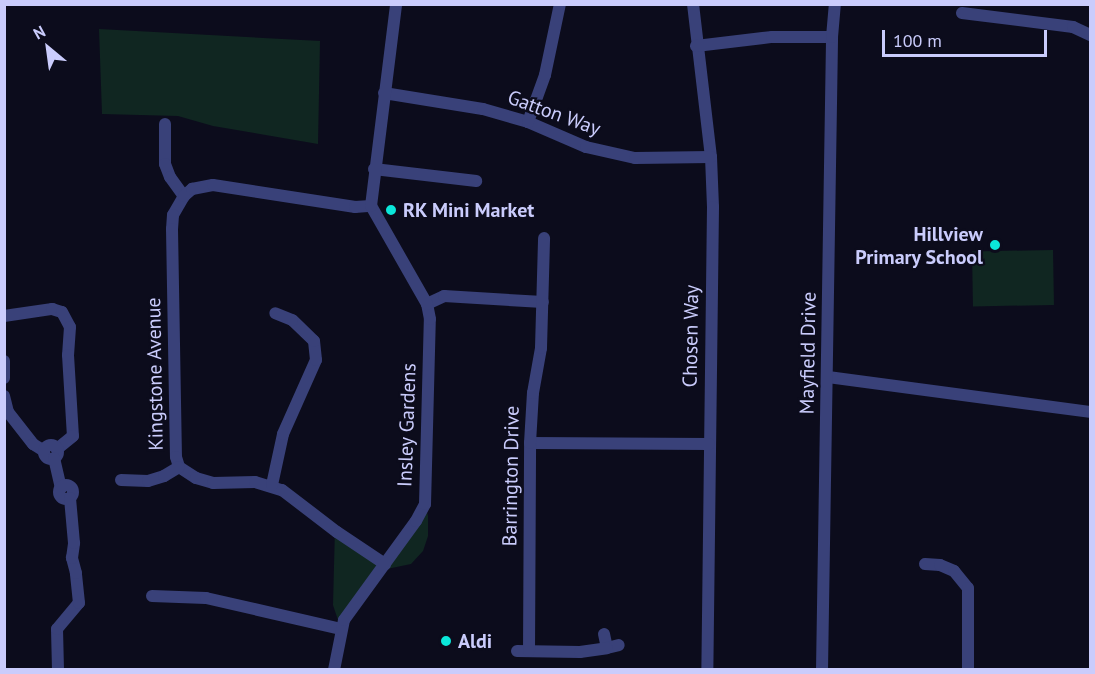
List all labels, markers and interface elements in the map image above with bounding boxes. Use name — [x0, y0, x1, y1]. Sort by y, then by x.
north arrow — [18, 18, 78, 78]
scale bar — [885, 18, 1050, 56]
text: N — [30, 21, 49, 44]
text: 100 m — [893, 29, 942, 52]
street label: Gatton Way — [504, 85, 604, 141]
place label: RK Mini Market — [403, 198, 535, 222]
marker: RK Mini Market — [384, 203, 398, 217]
place label: Hillview Primary School — [855, 222, 983, 269]
marker: Hillview Primary School — [988, 238, 1002, 252]
street label: Chosen Way — [678, 284, 704, 388]
street label: Mayfield Drive — [795, 291, 821, 415]
street label: Kingstone Avenue — [142, 297, 168, 451]
street label: Insley Gardens — [393, 362, 421, 488]
street label: Barrington Drive — [498, 405, 524, 547]
place label: Aldi — [458, 629, 492, 653]
marker: Aldi — [439, 634, 453, 648]

